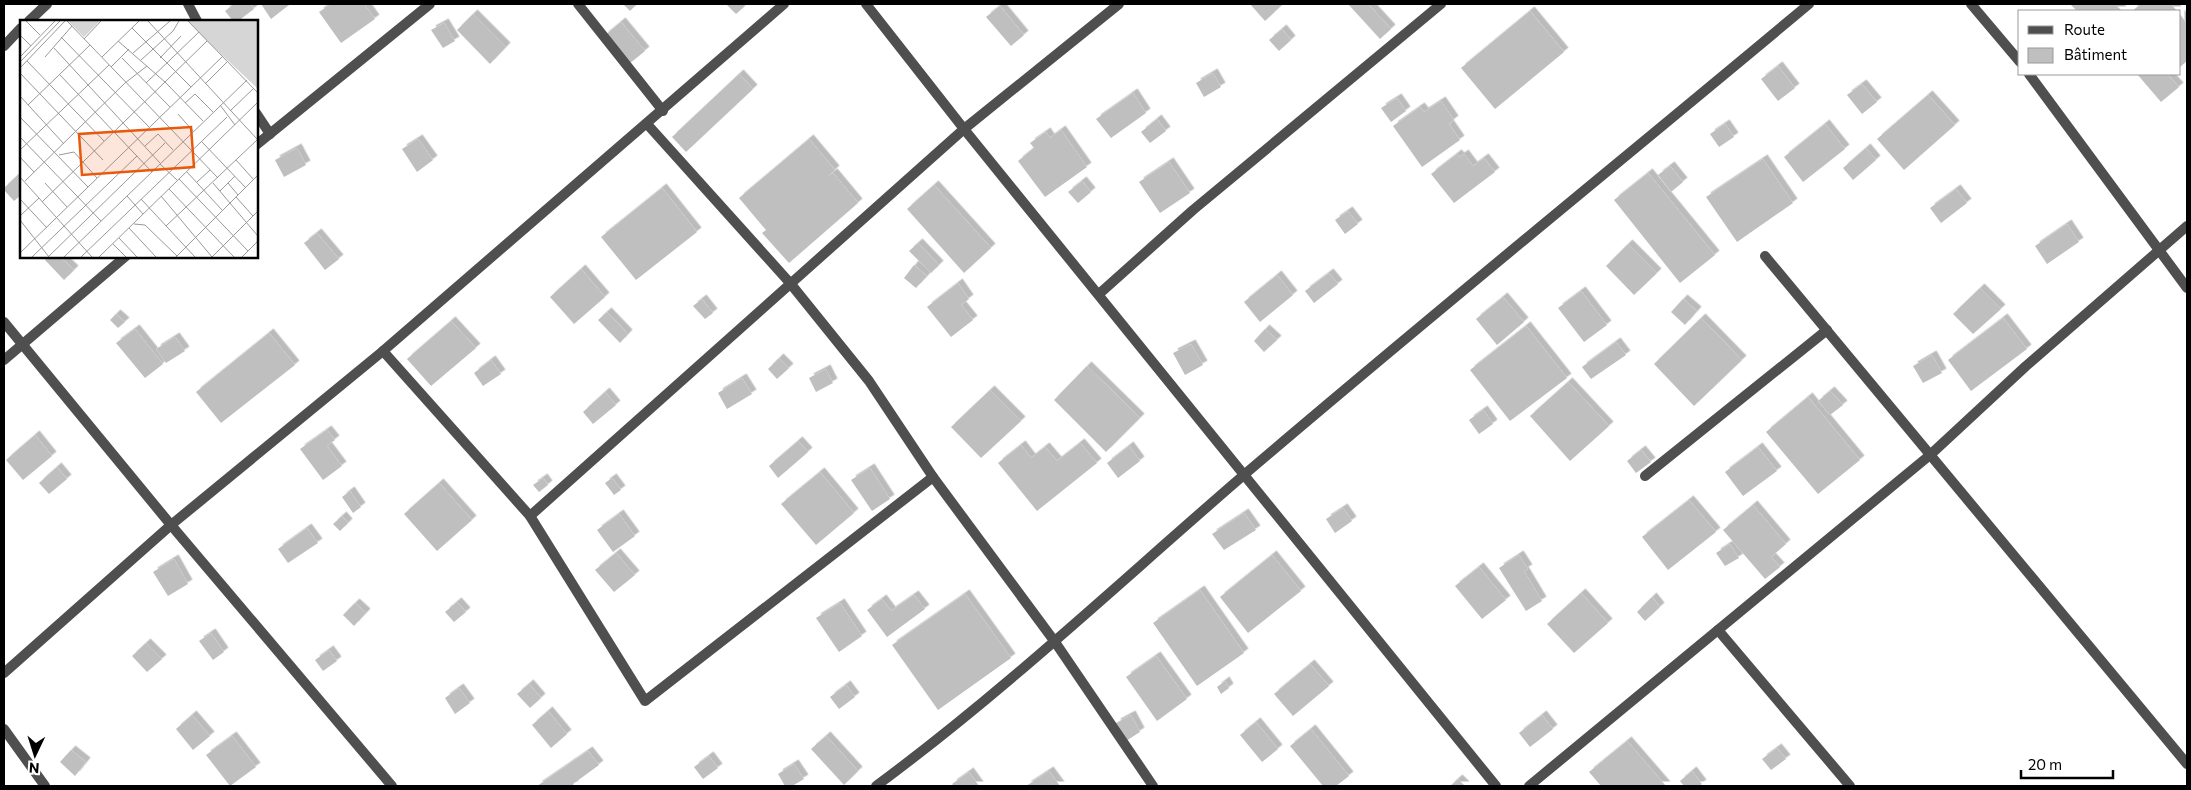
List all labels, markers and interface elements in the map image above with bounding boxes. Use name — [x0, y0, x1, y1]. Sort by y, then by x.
legend — [2018, 10, 2181, 75]
inset map — [20, 20, 258, 258]
text: Route — [2064, 20, 2105, 38]
text: Bâtiment — [2064, 45, 2127, 63]
north arrow — [10, 730, 60, 780]
scale bar — [2021, 748, 2114, 780]
text: 20 m — [2028, 755, 2062, 773]
text: N — [28, 760, 40, 777]

